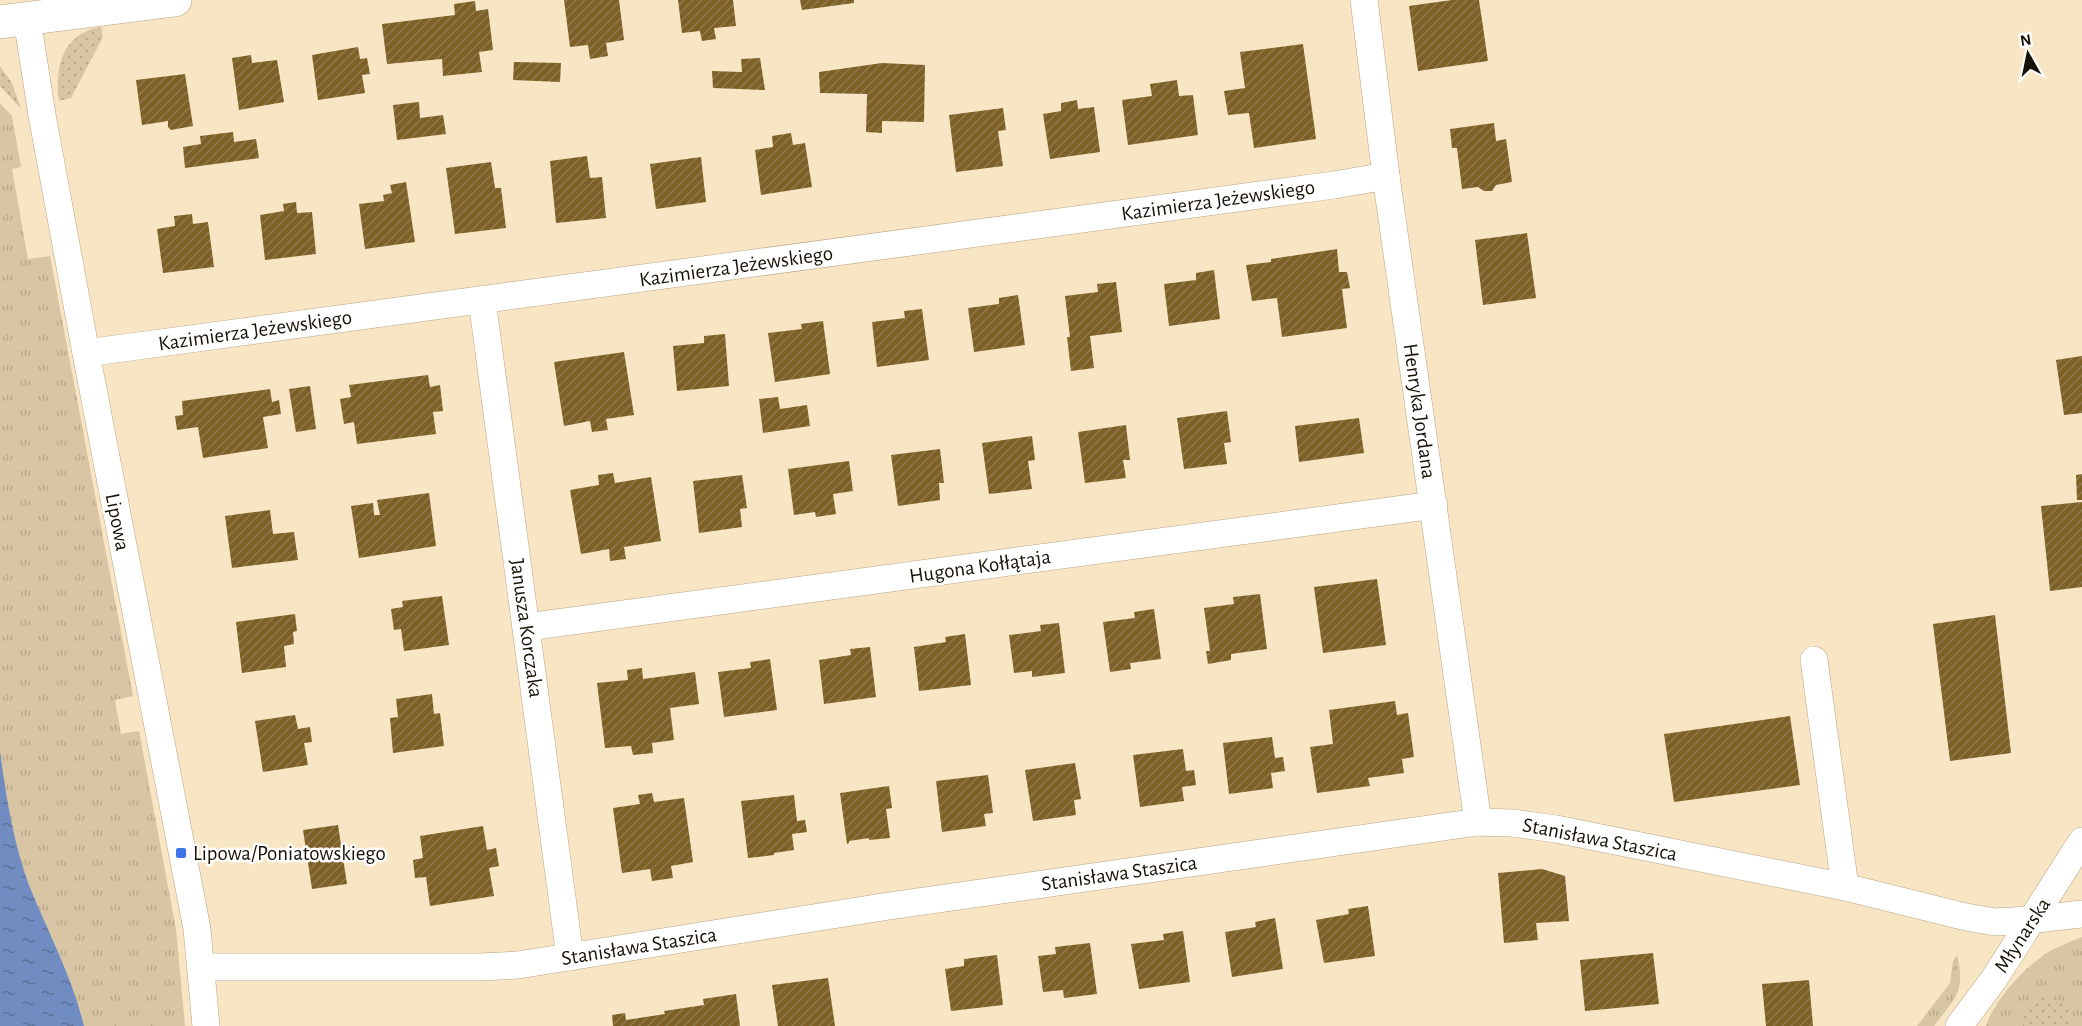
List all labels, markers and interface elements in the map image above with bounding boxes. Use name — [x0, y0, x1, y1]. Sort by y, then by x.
north arrow — [1998, 24, 2058, 84]
text: N — [2019, 31, 2033, 49]
street label: Kazimierza Jeżewskiego — [1120, 177, 1316, 224]
street label: Kazimierza Jeżewskiego — [638, 243, 834, 290]
street label: Kazimierza Jeżewskiego — [157, 307, 353, 354]
street label: Henryka Jordana — [1400, 342, 1439, 480]
street label: Lipowa — [102, 492, 133, 553]
street label: Hugona Kołłątaja — [908, 546, 1053, 587]
street label: Janusza Korczaka — [506, 557, 547, 699]
street label: Stanisława Staszica — [1521, 814, 1679, 865]
place label: Lipowa/Poniatowskiego — [193, 843, 386, 864]
marker: Lipowa/Poniatowskiego — [174, 846, 188, 860]
street label: Stanisława Staszica — [1040, 852, 1199, 895]
street label: Młynarska — [1991, 894, 2054, 977]
street label: Stanisława Staszica — [560, 924, 719, 969]

